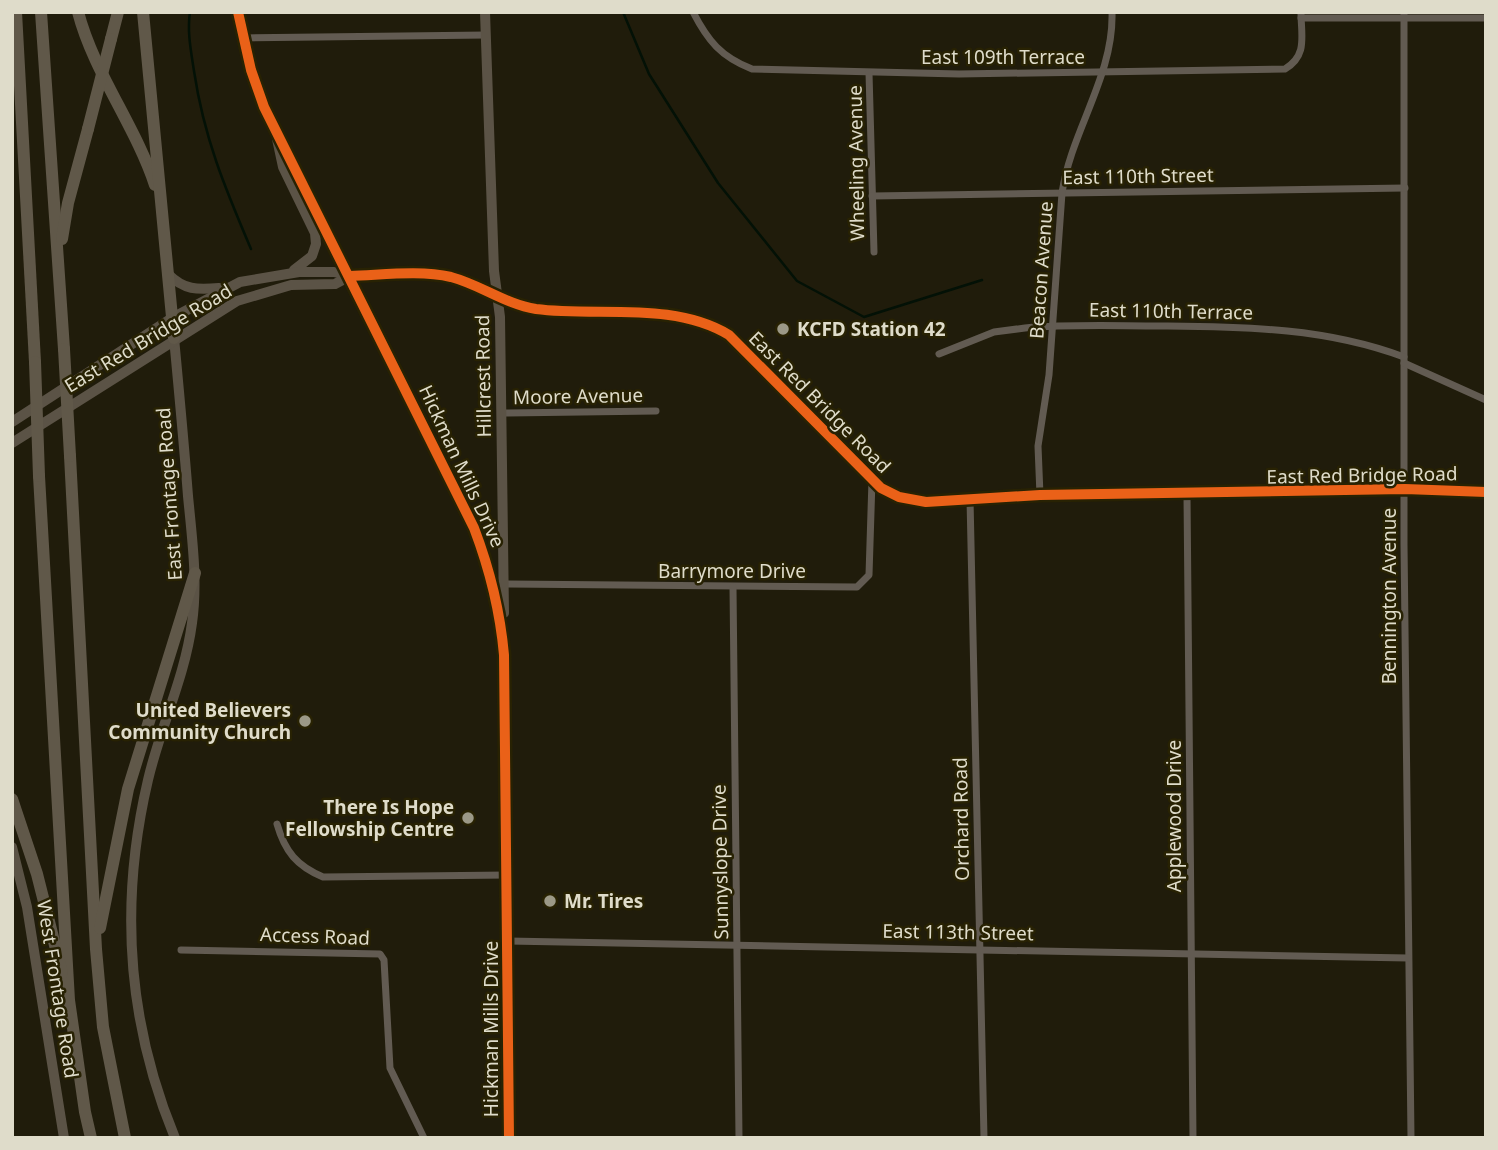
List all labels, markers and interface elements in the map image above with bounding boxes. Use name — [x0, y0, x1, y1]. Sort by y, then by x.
street label: East 109th Terrace — [921, 44, 1085, 70]
street label: Wheeling Avenue — [842, 85, 870, 241]
street label: East 110th Street — [1062, 162, 1214, 190]
street label: Beacon Avenue — [1023, 200, 1059, 340]
street label: East Red Bridge Road — [59, 278, 237, 398]
street label: East 110th Terrace — [1089, 297, 1253, 325]
street label: Hillcrest Road — [469, 314, 497, 438]
place label: KCFD Station 42 — [797, 316, 946, 342]
marker: KCFD Station 42 — [775, 321, 791, 337]
street label: East Red Bridge Road — [743, 325, 897, 479]
street label: Hickman Mills Drive — [413, 381, 511, 551]
street label: Moore Avenue — [513, 382, 643, 410]
street label: East Frontage Road — [150, 407, 188, 581]
street label: East Red Bridge Road — [1266, 460, 1458, 490]
street label: Bennington Avenue — [1376, 508, 1402, 684]
street label: Barrymore Drive — [658, 558, 806, 584]
place label: United Believers Community Church — [108, 697, 291, 745]
marker: United Believers Community Church — [297, 713, 313, 729]
street label: Applewood Drive — [1161, 740, 1187, 892]
street label: Orchard Road — [947, 757, 975, 881]
street label: Sunnyslope Drive — [706, 784, 734, 940]
place label: There Is Hope Fellowship Centre — [285, 794, 454, 842]
marker: There Is Hope Fellowship Centre — [460, 810, 476, 826]
place label: Mr. Tires — [564, 888, 643, 914]
marker: Mr. Tires — [542, 893, 558, 909]
street label: West Frontage Road — [31, 898, 85, 1080]
street label: East 113th Street — [882, 918, 1034, 946]
street label: Access Road — [260, 921, 370, 951]
street label: Hickman Mills Drive — [478, 941, 504, 1117]

